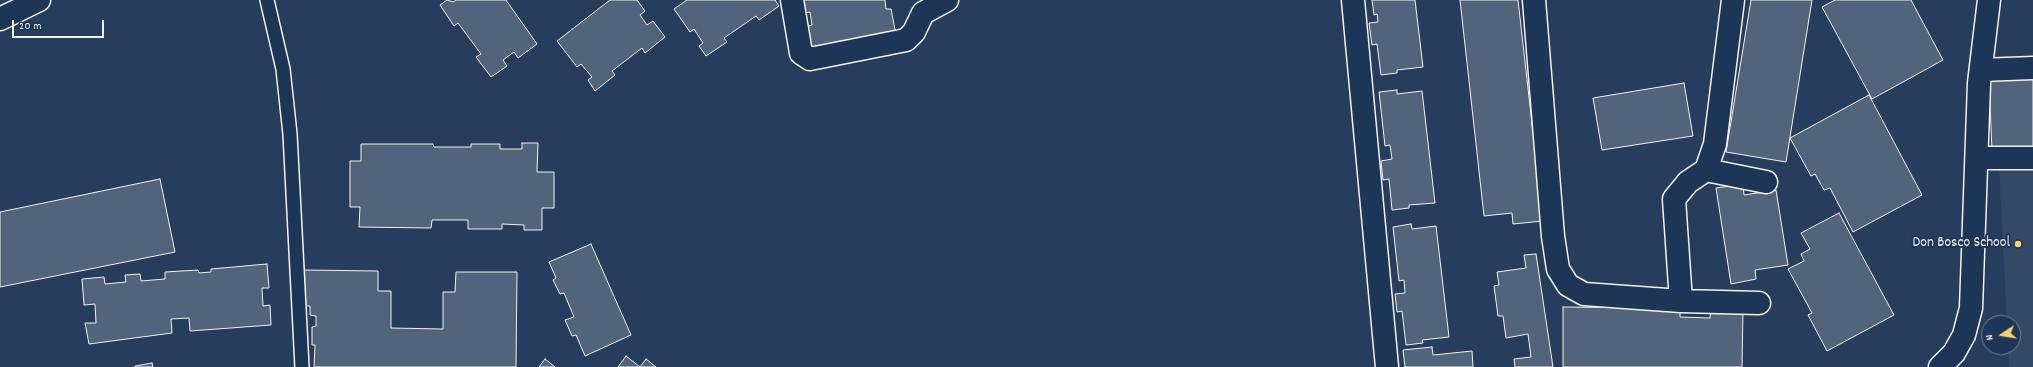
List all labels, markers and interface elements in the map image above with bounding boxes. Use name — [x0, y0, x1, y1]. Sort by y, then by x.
scale bar — [14, 12, 106, 38]
text: 20 m — [19, 18, 42, 35]
place label: Don Bosco School — [1913, 235, 2010, 253]
marker: Don Bosco School — [2013, 239, 2023, 249]
north arrow — [1981, 315, 2021, 355]
text: N — [1982, 333, 1999, 342]

